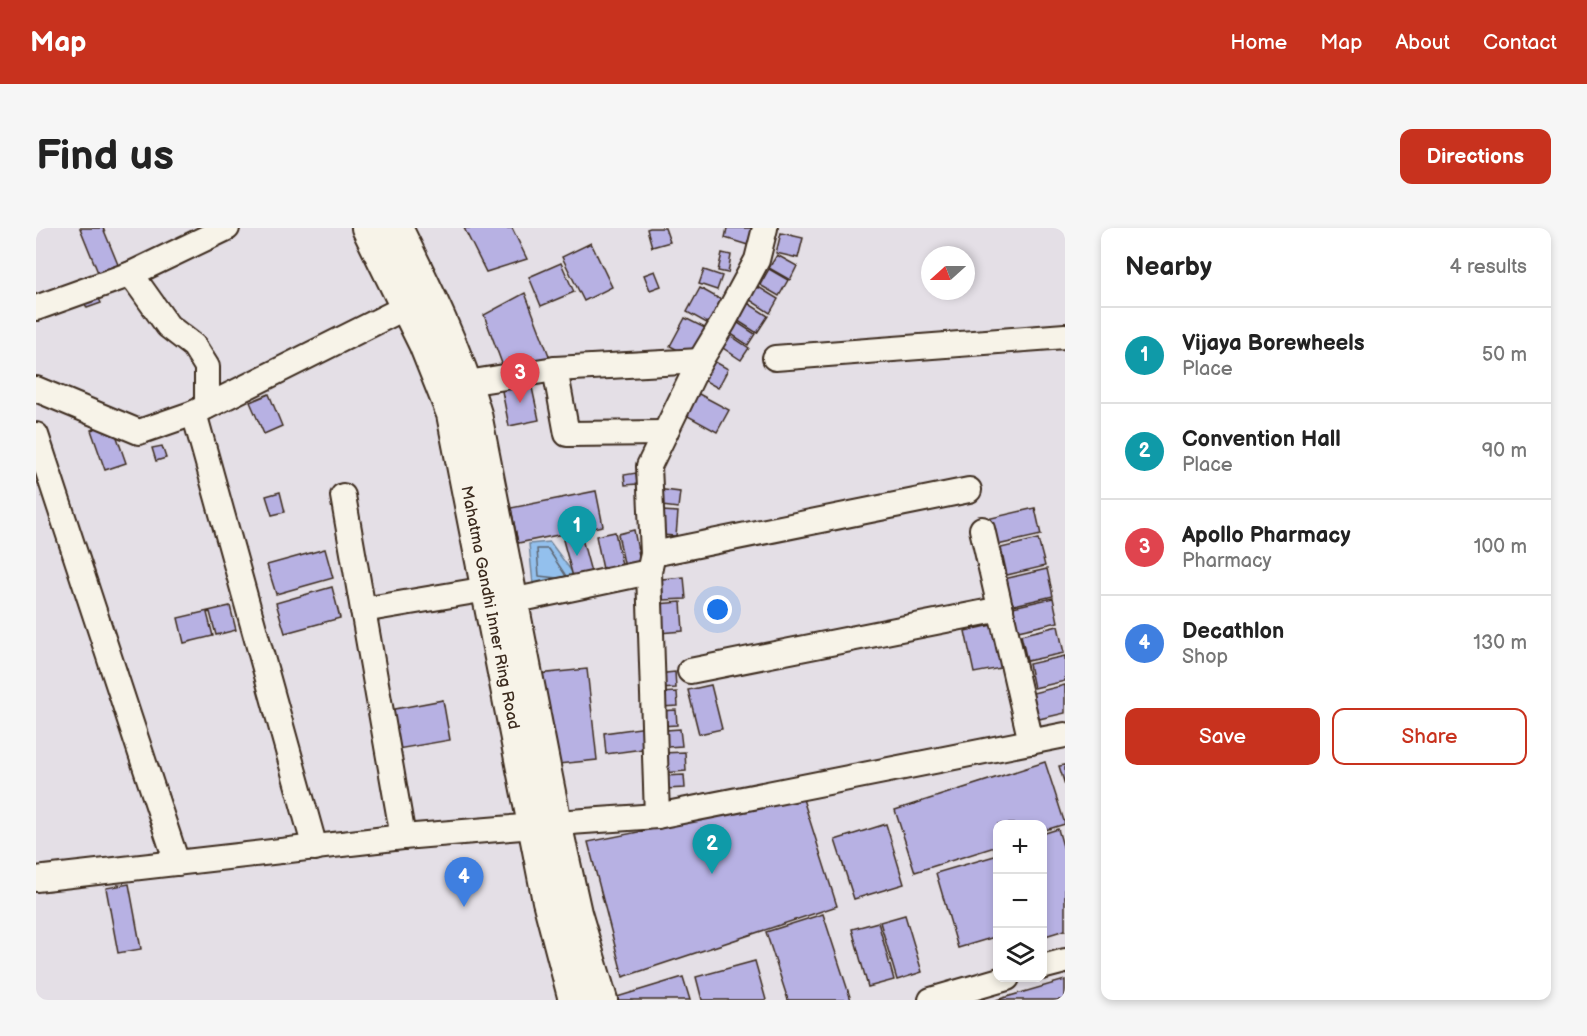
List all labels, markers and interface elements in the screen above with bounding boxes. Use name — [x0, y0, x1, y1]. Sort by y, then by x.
text: Map — [30, 26, 86, 59]
text: Home — [1230, 30, 1287, 55]
text: Map — [1320, 30, 1362, 55]
text: About — [1395, 30, 1450, 55]
text: Contact — [1483, 30, 1557, 55]
button: Directions — [1400, 129, 1551, 184]
text: Find us — [36, 131, 174, 182]
north arrow — [921, 246, 975, 300]
text: Nearby — [1125, 252, 1212, 283]
text: 4 results — [1449, 255, 1527, 279]
text: Vijaya Borewheels — [1182, 330, 1365, 357]
text: 1 — [1140, 343, 1149, 367]
text: 50 m — [1482, 343, 1527, 367]
pin: 3 — [500, 354, 540, 403]
text: Place — [1182, 357, 1233, 381]
text: Convention Hall — [1182, 426, 1341, 453]
text: 2 — [1139, 439, 1150, 463]
text: 90 m — [1482, 439, 1527, 463]
text: Place — [1182, 453, 1233, 477]
street label: Mahatma Gandhi Inner Ring Road — [457, 484, 523, 731]
pin: 1 — [558, 506, 596, 556]
text: Apollo Pharmacy — [1182, 522, 1350, 549]
text: 3 — [1139, 535, 1150, 559]
text: 100 m — [1474, 535, 1527, 559]
text: Pharmacy — [1182, 549, 1272, 573]
your location — [703, 595, 732, 624]
text: Decathlon — [1182, 618, 1284, 645]
text: 4 — [1139, 631, 1150, 655]
text: 130 m — [1473, 631, 1527, 655]
text: Shop — [1182, 645, 1228, 669]
button: Save — [1125, 708, 1320, 765]
button: Share — [1332, 708, 1527, 765]
map controls — [993, 820, 1047, 982]
button: + — [993, 820, 1047, 874]
pin: 2 — [692, 824, 732, 874]
pin: 4 — [444, 858, 484, 907]
button: − — [993, 874, 1047, 928]
button: layers — [993, 928, 1047, 982]

